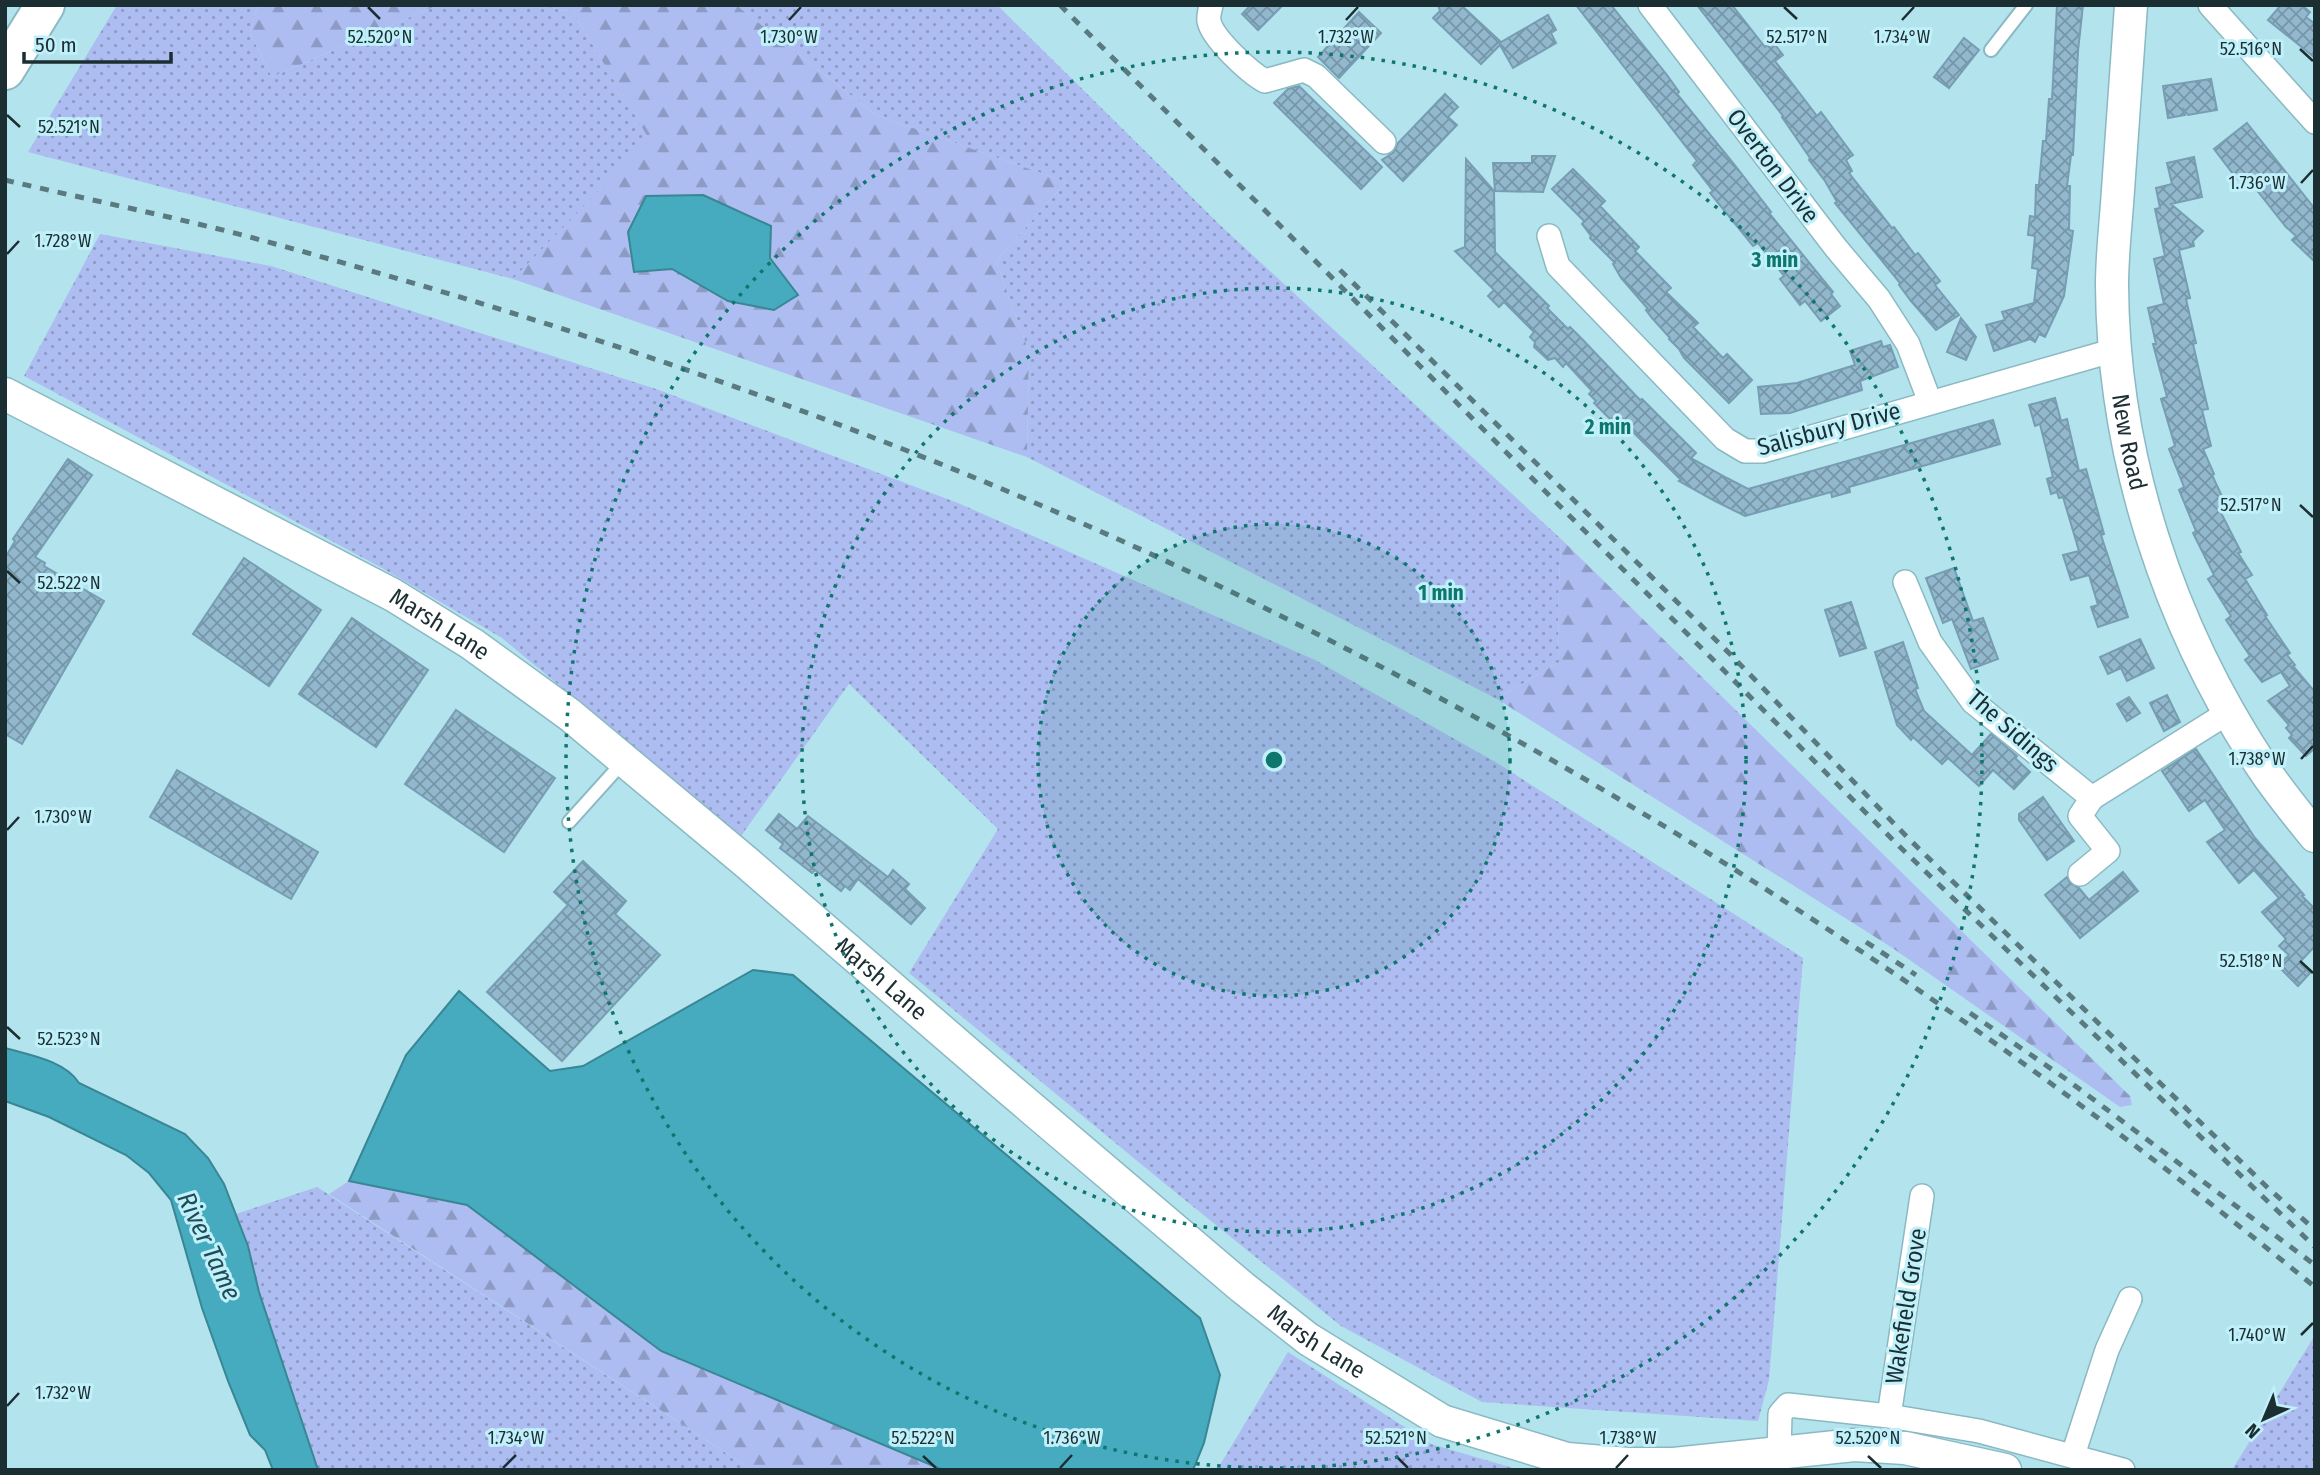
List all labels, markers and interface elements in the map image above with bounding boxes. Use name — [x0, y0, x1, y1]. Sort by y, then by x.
scale bar — [24, 21, 172, 65]
text: 52.520°N — [348, 26, 412, 48]
text: 1.730°W — [760, 26, 818, 48]
text: 1.732°W — [1318, 26, 1374, 48]
text: 52.517°N — [1766, 26, 1828, 48]
text: 1.734°W — [1874, 26, 1931, 48]
text: 50 m — [35, 32, 77, 58]
text: 52.516°N — [2220, 38, 2282, 60]
street label: Overton Drive — [1721, 104, 1825, 228]
text: 52.521°N — [38, 116, 100, 138]
text: 1.736°W — [2229, 172, 2286, 194]
text: 1.728°W — [35, 230, 92, 252]
text: 3 min — [1751, 247, 1798, 273]
street label: New Road — [2106, 392, 2152, 493]
street label: Salisbury Drive — [1754, 396, 1904, 462]
text: 2 min — [1584, 414, 1631, 440]
text: 52.517°N — [2220, 494, 2282, 516]
text: 52.522°N — [37, 572, 101, 594]
text: 1 min — [1418, 580, 1464, 606]
street label: Marsh Lane — [385, 583, 495, 666]
street label: The Sidings — [1961, 684, 2065, 778]
centre of rings — [1262, 748, 1286, 772]
text: 1.738°W — [2228, 748, 2286, 770]
text: 1.730°W — [34, 806, 92, 828]
street label: Marsh Lane — [830, 932, 933, 1026]
text: 52.518°N — [2220, 950, 2282, 972]
text: 52.523°N — [37, 1028, 101, 1050]
water label: River Tame — [171, 1187, 247, 1305]
street label: Wakefield Grove — [1880, 1226, 1932, 1386]
street label: Marsh Lane — [1262, 1299, 1370, 1385]
text: 1.740°W — [2228, 1324, 2286, 1346]
text: 1.732°W — [35, 1382, 91, 1404]
north arrow — [2229, 1384, 2299, 1454]
text: N — [2240, 1419, 2265, 1443]
text: 1.734°W — [488, 1427, 545, 1449]
text: 52.522°N — [891, 1427, 955, 1449]
text: 1.736°W — [1044, 1427, 1101, 1449]
text: 52.521°N — [1365, 1427, 1427, 1449]
text: 1.738°W — [1599, 1427, 1657, 1449]
text: 52.520°N — [1836, 1427, 1900, 1449]

